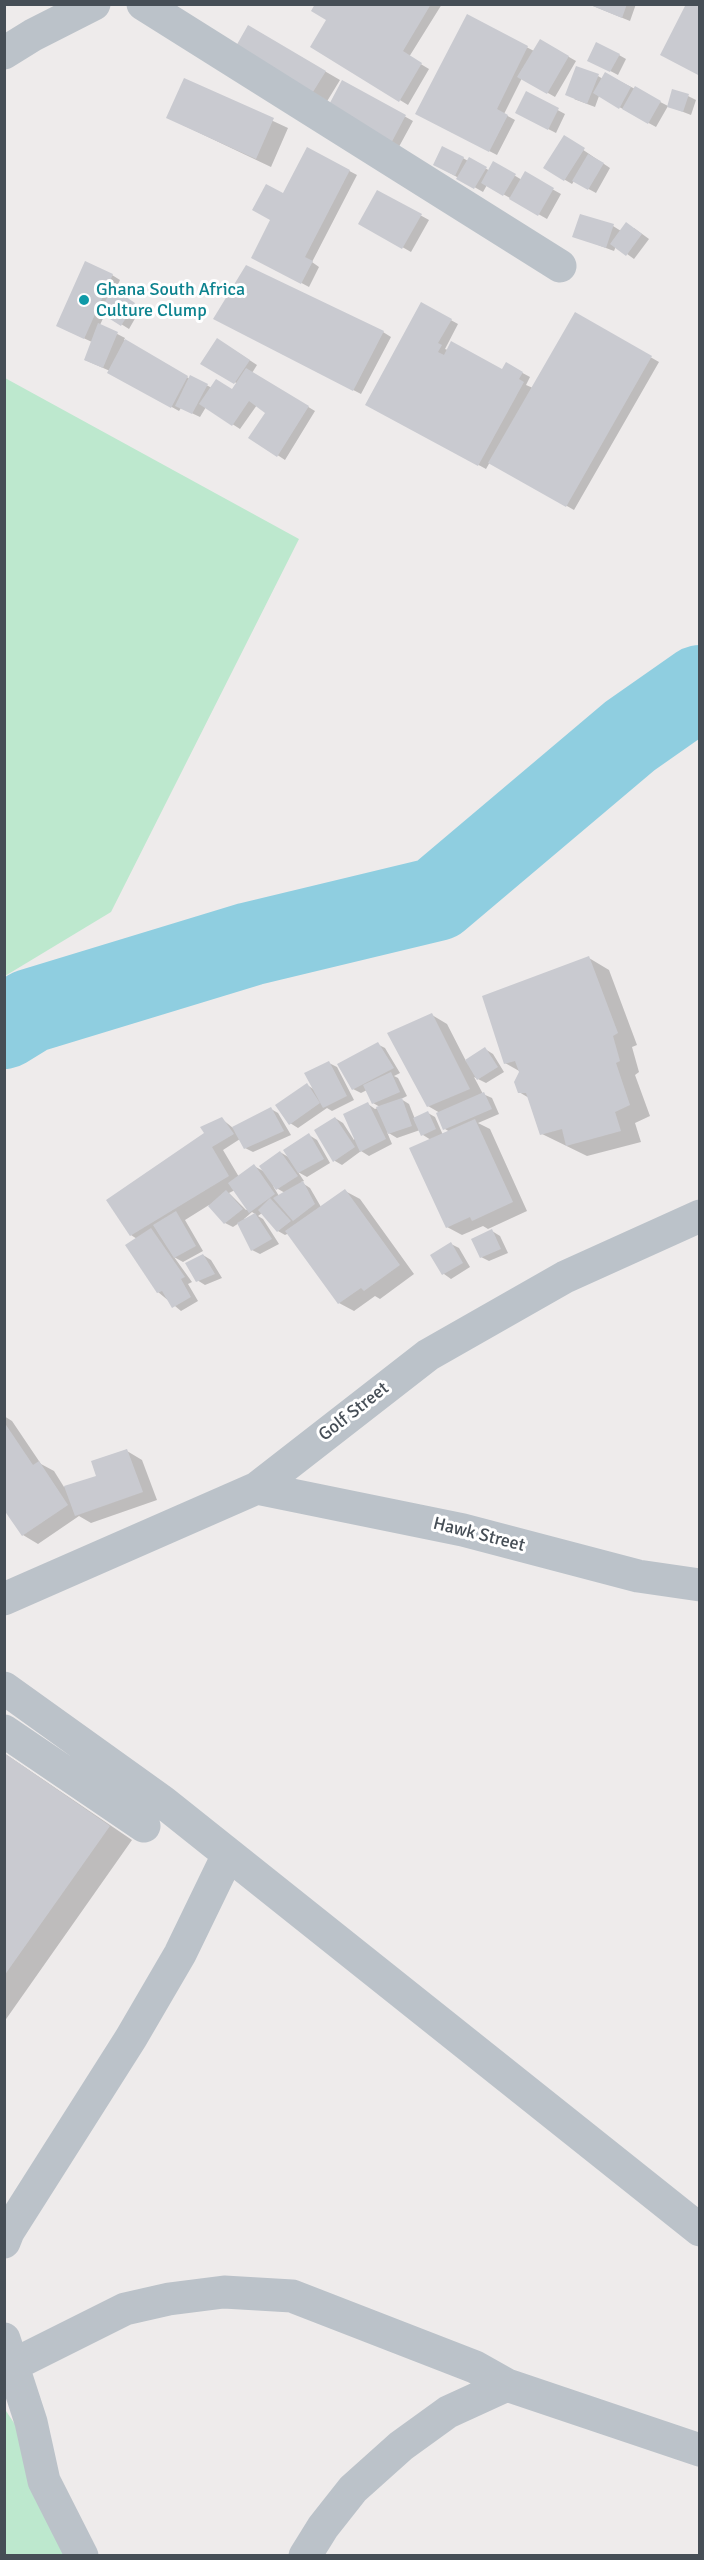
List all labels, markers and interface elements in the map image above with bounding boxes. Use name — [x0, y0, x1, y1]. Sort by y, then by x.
place label: Ghana South Africa Culture Clump — [96, 279, 245, 322]
marker: Ghana South Africa Culture Clump — [77, 293, 91, 307]
street label: Golf Street — [315, 1378, 393, 1446]
street label: Hawk Street — [431, 1513, 527, 1557]

